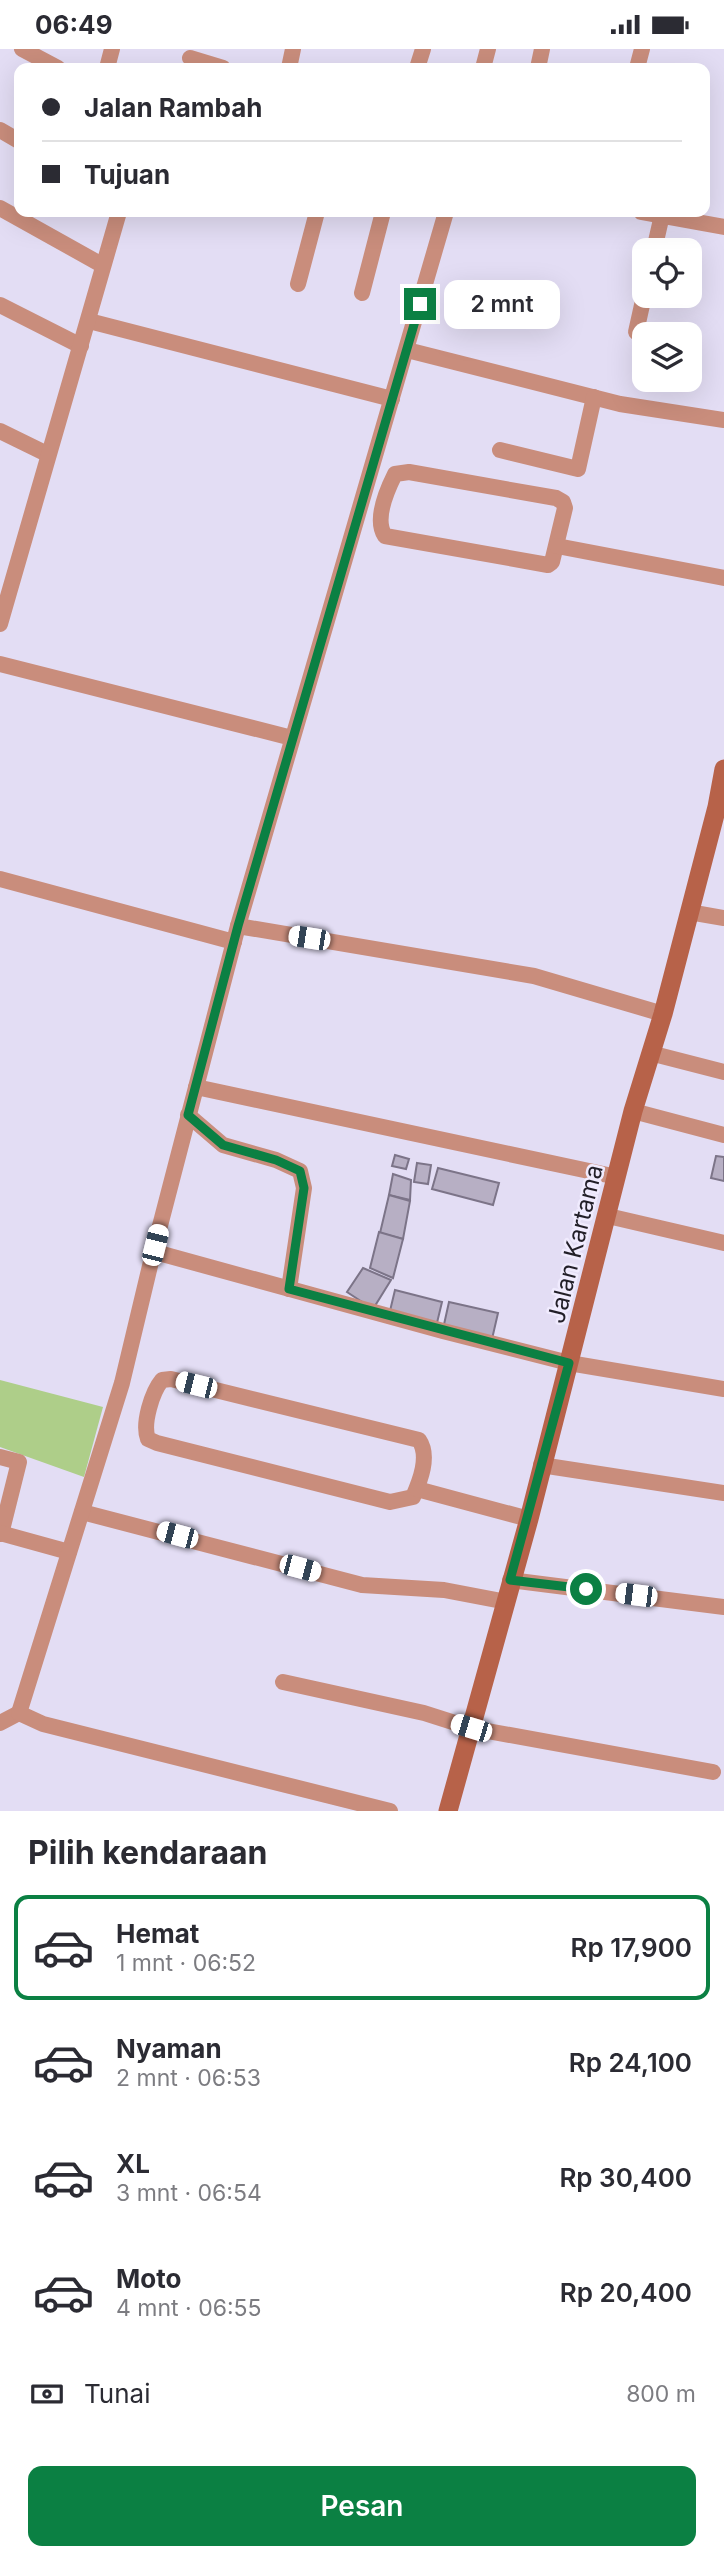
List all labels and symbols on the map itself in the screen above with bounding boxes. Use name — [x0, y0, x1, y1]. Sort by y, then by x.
callout: 2 mnt — [444, 279, 560, 329]
route end — [404, 288, 436, 320]
car — [287, 924, 332, 952]
street label: Jalan Kartama — [541, 1162, 609, 1326]
car — [140, 1222, 171, 1268]
car — [174, 1370, 219, 1400]
car — [154, 1519, 201, 1551]
car — [277, 1552, 324, 1584]
route start — [570, 1573, 602, 1605]
car — [614, 1582, 659, 1608]
car — [448, 1712, 495, 1744]

